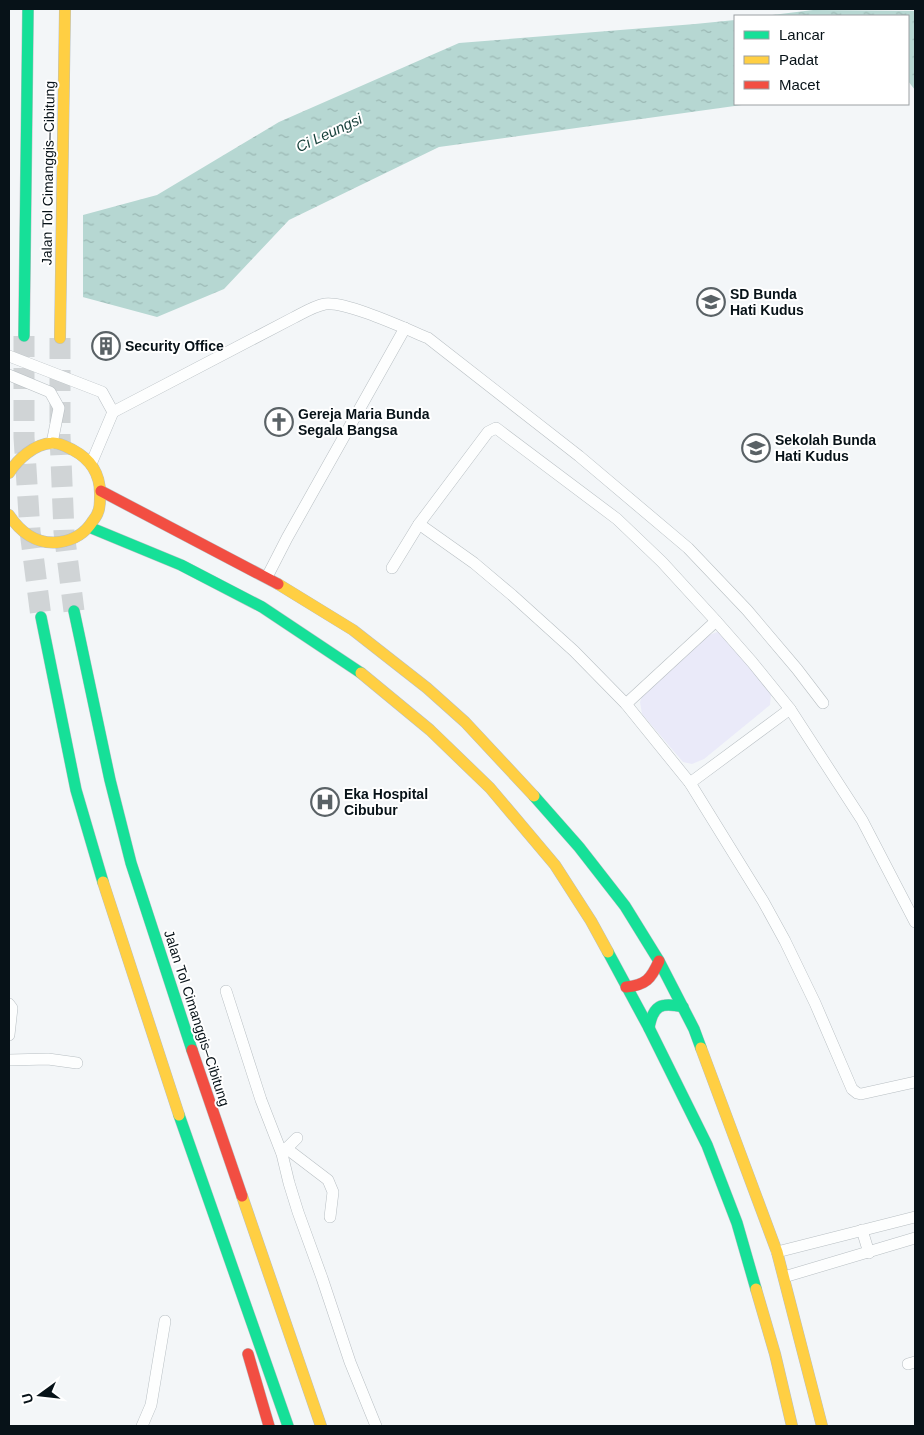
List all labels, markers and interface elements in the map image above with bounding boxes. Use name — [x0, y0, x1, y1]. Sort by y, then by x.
legend — [734, 15, 909, 105]
text: Lancar — [779, 26, 825, 43]
text: Padat — [779, 51, 819, 68]
text: Macet — [779, 76, 821, 93]
street label: Jalan Tol Cimanggis–Cibitung — [38, 81, 58, 265]
water label: Ci Leungsi — [293, 110, 365, 155]
place label: SD Bunda Hati Kudus — [730, 286, 804, 318]
school or university icon: SD Bunda Hati Kudus — [696, 287, 726, 317]
building icon: Security Office — [91, 331, 121, 361]
place label: Security Office — [125, 338, 224, 354]
place label: Gereja Maria Bunda Segala Bangsa — [298, 406, 430, 438]
church icon: Gereja Maria Bunda Segala Bangsa — [264, 407, 294, 437]
place label: Sekolah Bunda Hati Kudus — [775, 432, 876, 464]
school or university icon: Sekolah Bunda Hati Kudus — [741, 433, 771, 463]
place label: Eka Hospital Cibubur — [344, 786, 428, 818]
hospital icon: Eka Hospital Cibubur — [310, 787, 340, 817]
street label: Jalan Tol Cimanggis–Cibitung — [161, 928, 233, 1108]
north arrow — [15, 1370, 65, 1420]
text: U — [18, 1391, 36, 1405]

